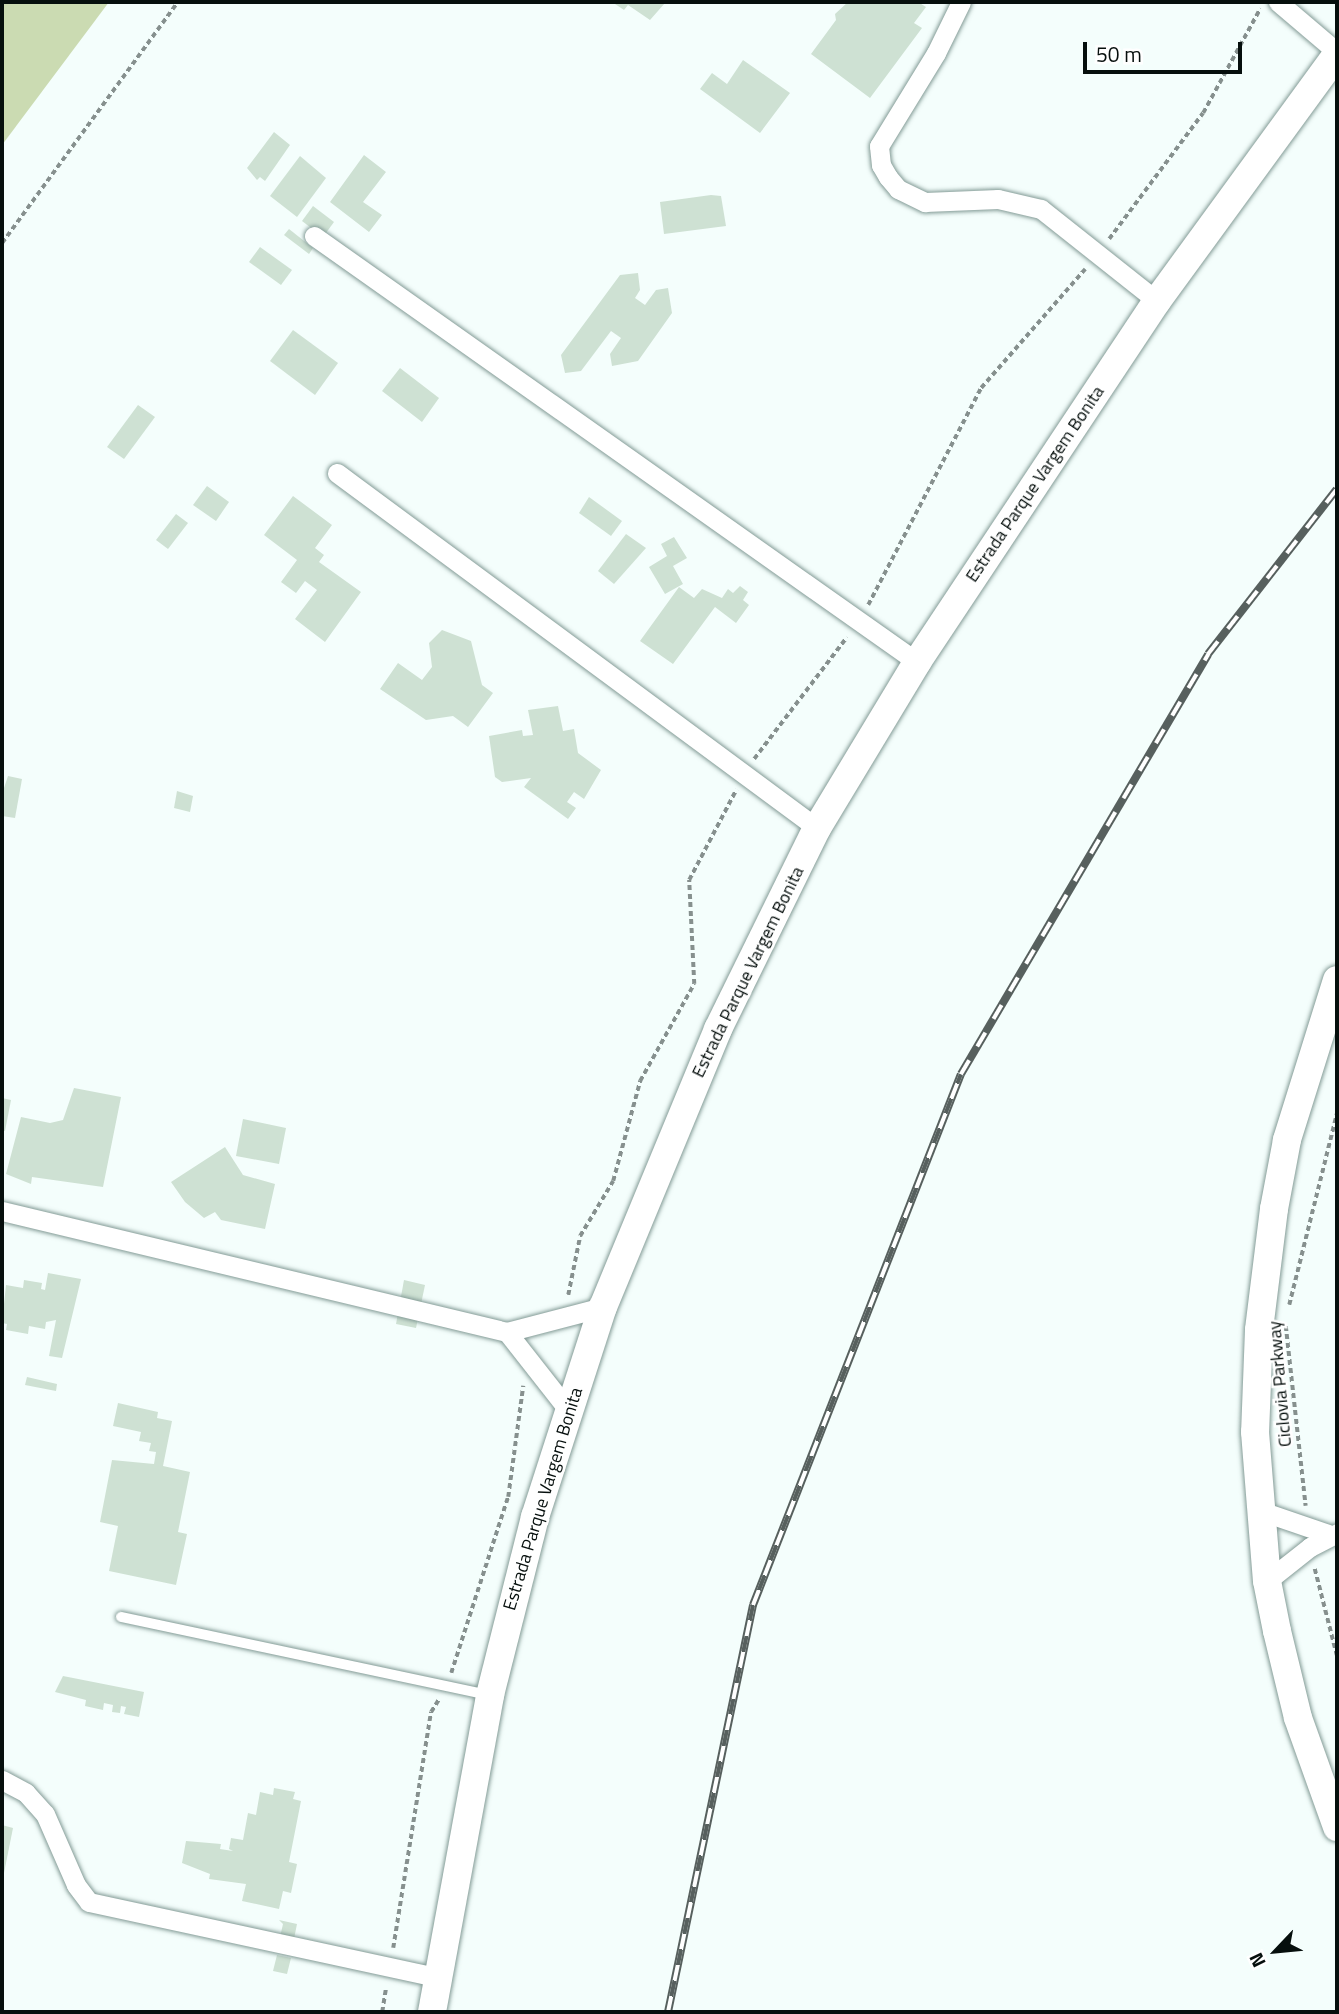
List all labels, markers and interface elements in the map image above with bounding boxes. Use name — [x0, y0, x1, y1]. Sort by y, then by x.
scale bar — [1087, 28, 1246, 72]
text: 50 m — [1096, 38, 1142, 70]
street label: Estrada Parque Vargem Bonita — [961, 382, 1109, 586]
street label: Estrada Parque Vargem Bonita — [687, 863, 809, 1081]
street label: Ciclovia Parkway — [1264, 1320, 1296, 1448]
street label: Estrada Parque Vargem Bonita — [499, 1385, 587, 1613]
north arrow — [1241, 1916, 1311, 1986]
text: N — [1241, 1948, 1273, 1973]

